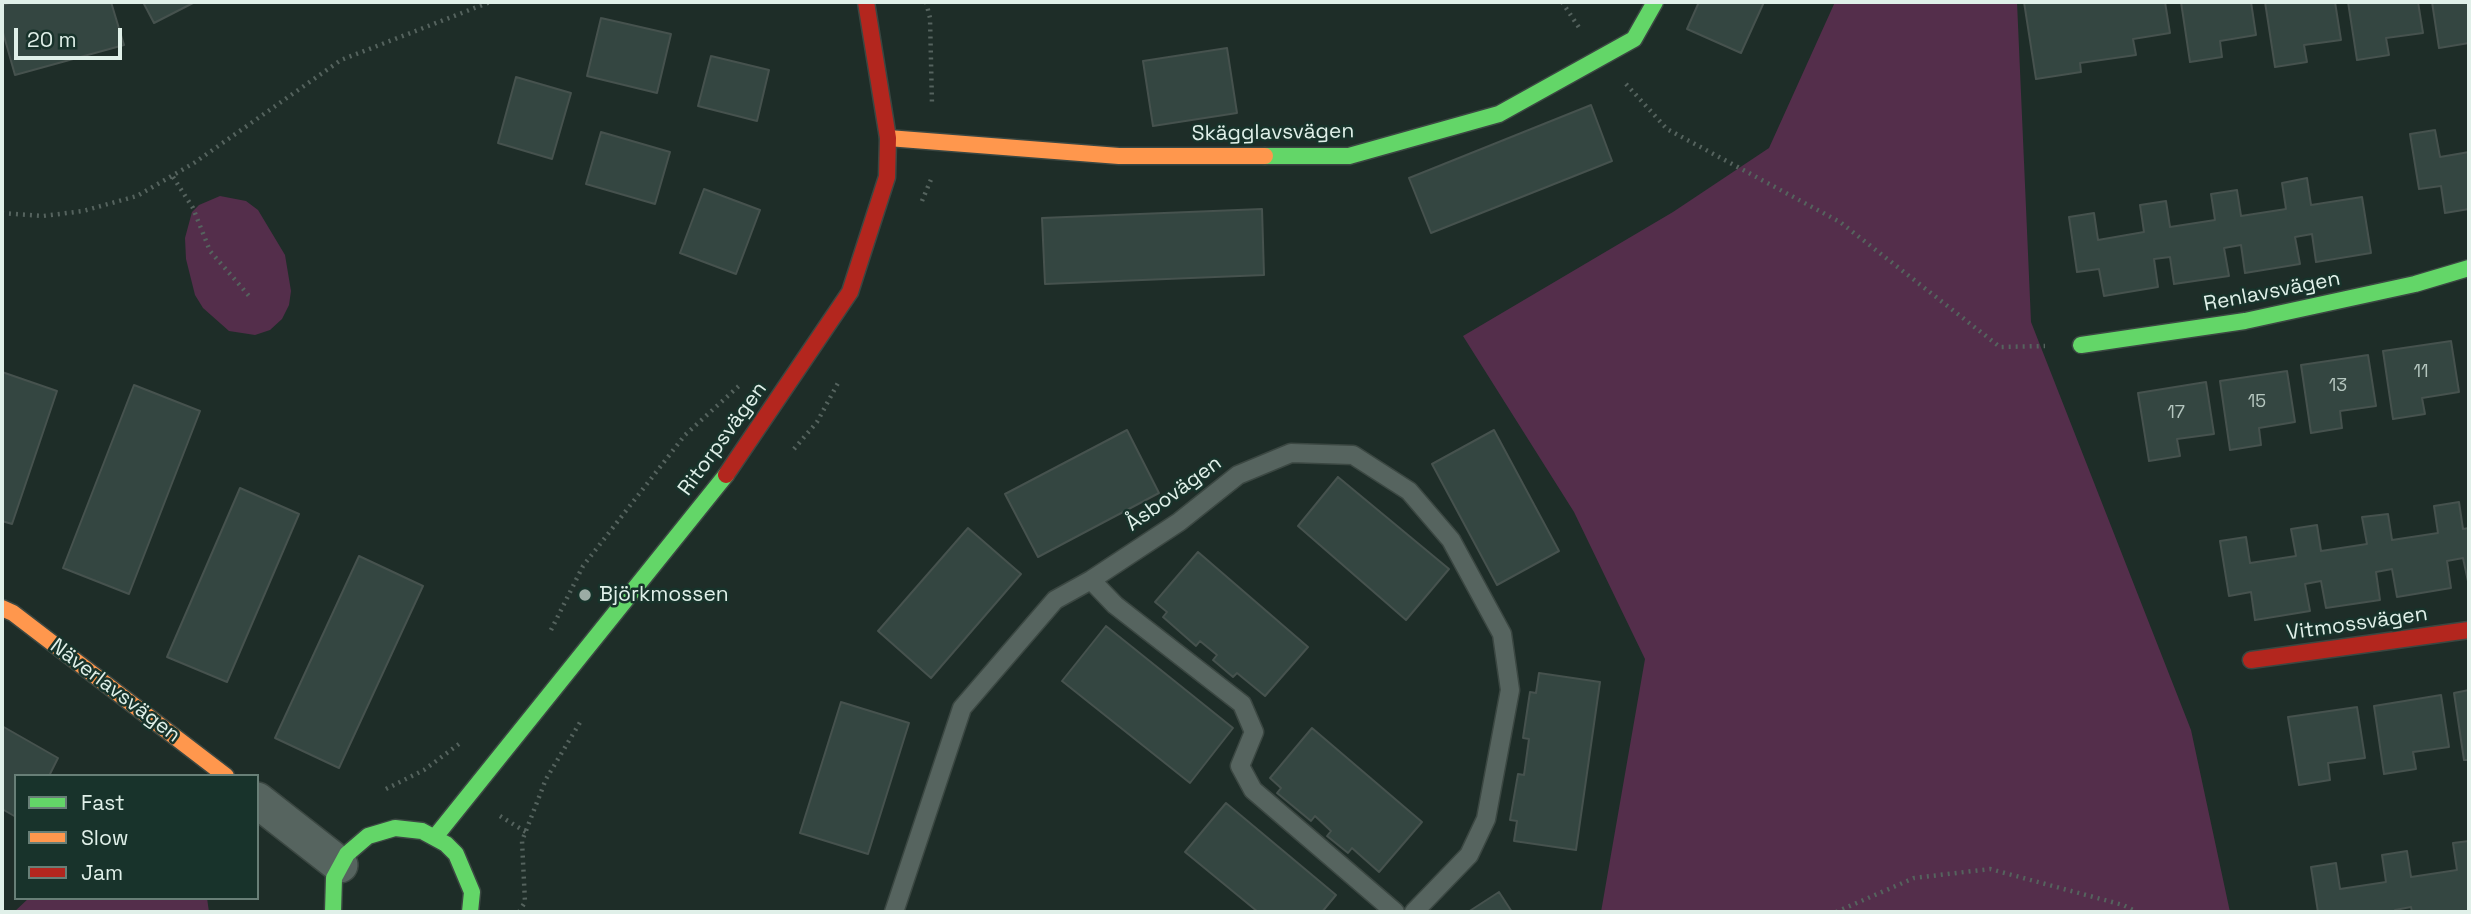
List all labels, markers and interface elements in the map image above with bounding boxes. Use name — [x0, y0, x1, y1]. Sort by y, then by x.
scale bar — [18, 14, 126, 58]
text: 20 m — [27, 26, 77, 53]
street label: Skägglavsvägen — [1191, 119, 1355, 147]
street label: Renlavsvägen — [2202, 266, 2342, 318]
house number: 11 — [2413, 361, 2429, 383]
house number: 13 — [2329, 375, 2347, 397]
street label: Ritorpsvägen — [673, 377, 773, 501]
house number: 15 — [2248, 391, 2266, 413]
house number: 17 — [2167, 402, 2185, 424]
street label: Åsbovägen — [1121, 451, 1227, 537]
place label: Björkmossen — [599, 582, 729, 608]
marker: Björkmossen — [577, 587, 593, 603]
street label: Vitmossvägen — [2285, 602, 2429, 646]
street label: Näverlavsvägen — [45, 634, 185, 748]
legend — [14, 774, 259, 900]
text: Fast — [81, 789, 125, 816]
text: Slow — [81, 824, 129, 851]
text: Jam — [81, 859, 123, 886]

